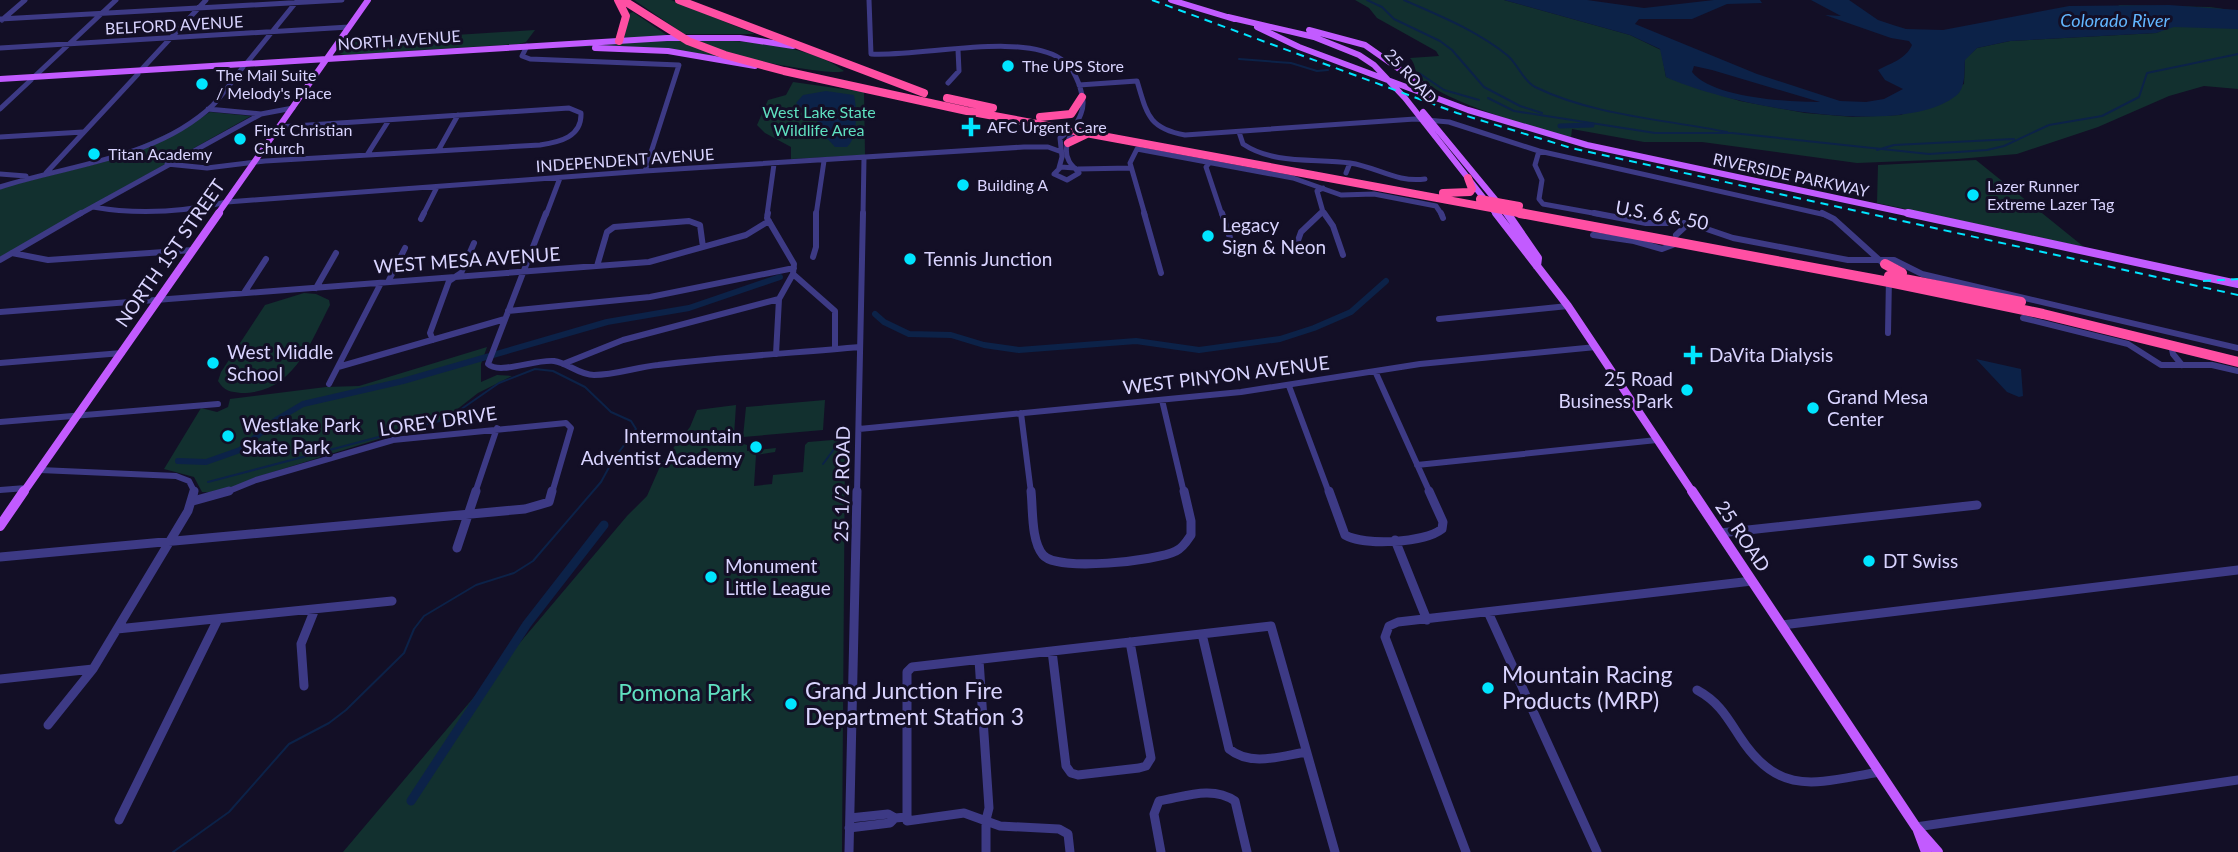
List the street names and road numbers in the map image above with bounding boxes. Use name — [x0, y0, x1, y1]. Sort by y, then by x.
street label: BELFORD AVENUE — [104, 11, 244, 38]
street label: NORTH AVENUE — [337, 26, 461, 53]
street label: 25 ROAD — [1381, 44, 1442, 107]
street label: INDEPENDENT AVENUE — [535, 144, 715, 175]
street label: RIVERSIDE PARKWAY — [1711, 149, 1871, 200]
street label: NORTH 1ST STREET — [110, 174, 229, 331]
street label: U.S. 6 & 50 — [1614, 195, 1710, 234]
street label: WEST MESA AVENUE — [373, 242, 561, 277]
street label: WEST PINYON AVENUE — [1121, 350, 1331, 399]
street label: LOREY DRIVE — [378, 401, 498, 440]
street label: 25 1/2 ROAD — [829, 426, 854, 542]
street label: 25 ROAD — [1711, 496, 1776, 576]

